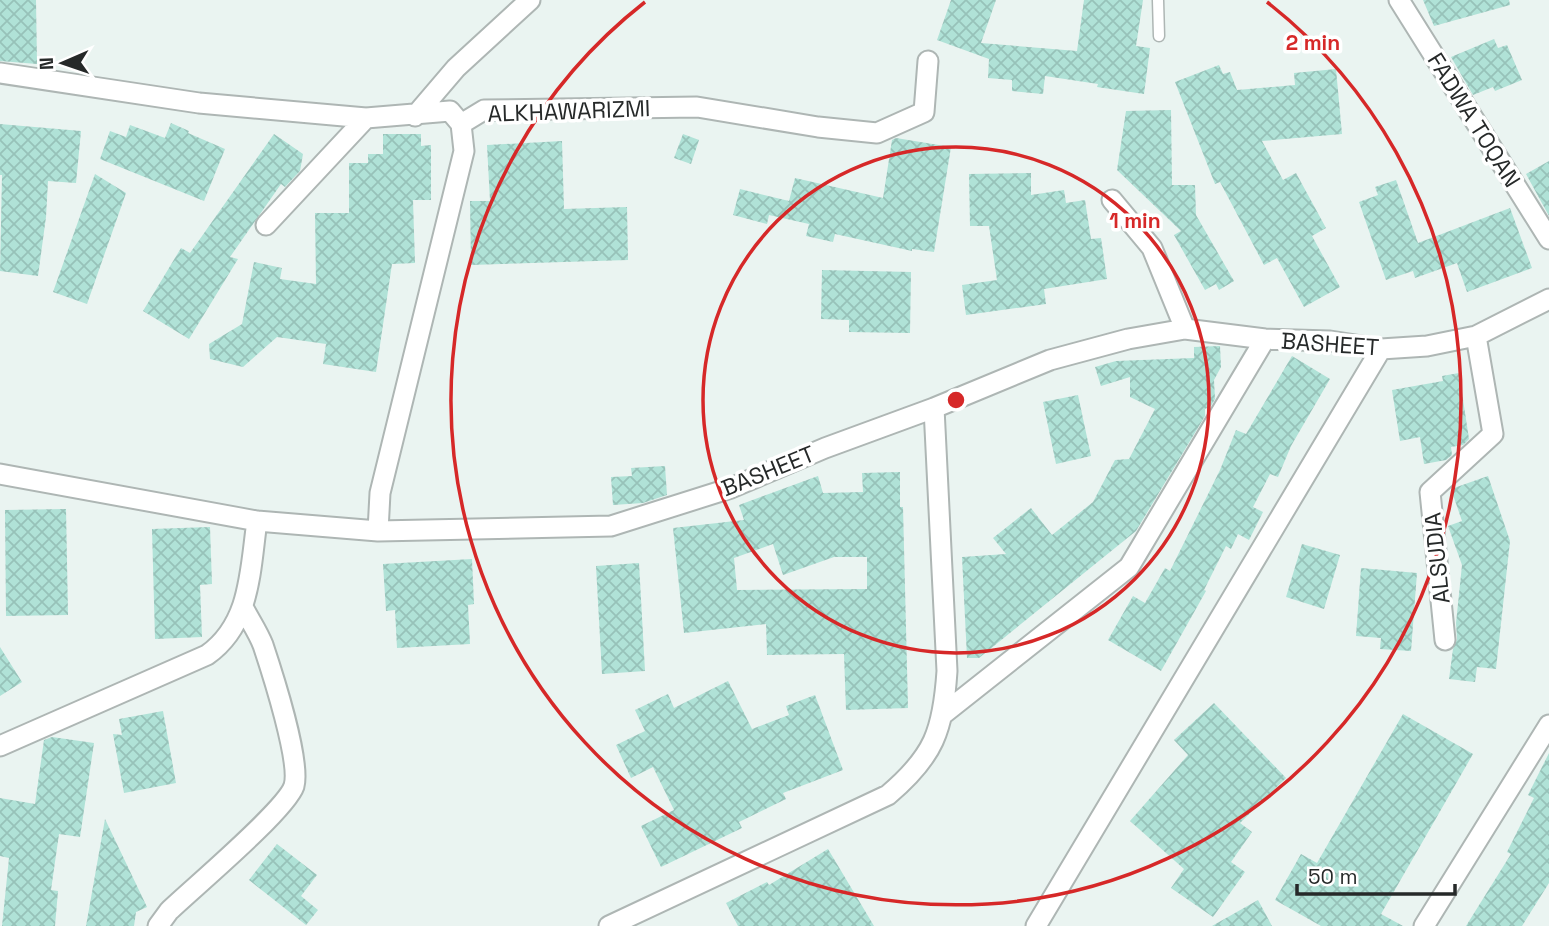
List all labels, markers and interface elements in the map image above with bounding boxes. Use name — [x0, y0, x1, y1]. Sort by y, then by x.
north arrow — [28, 28, 98, 98]
text: 2 min — [1286, 29, 1340, 56]
street label: FADWA TOQAN — [1421, 47, 1527, 193]
text: N — [34, 57, 59, 70]
street label: ALKHAWARIZMI — [487, 93, 651, 129]
text: 1 min — [1109, 207, 1161, 234]
street label: BASHEET — [1280, 326, 1380, 362]
centre of rings — [944, 388, 968, 412]
street label: BASHEET — [717, 439, 819, 503]
street label: ALSUDIA — [1417, 511, 1457, 605]
scale bar — [1297, 852, 1454, 896]
text: 50 m — [1308, 863, 1358, 890]

